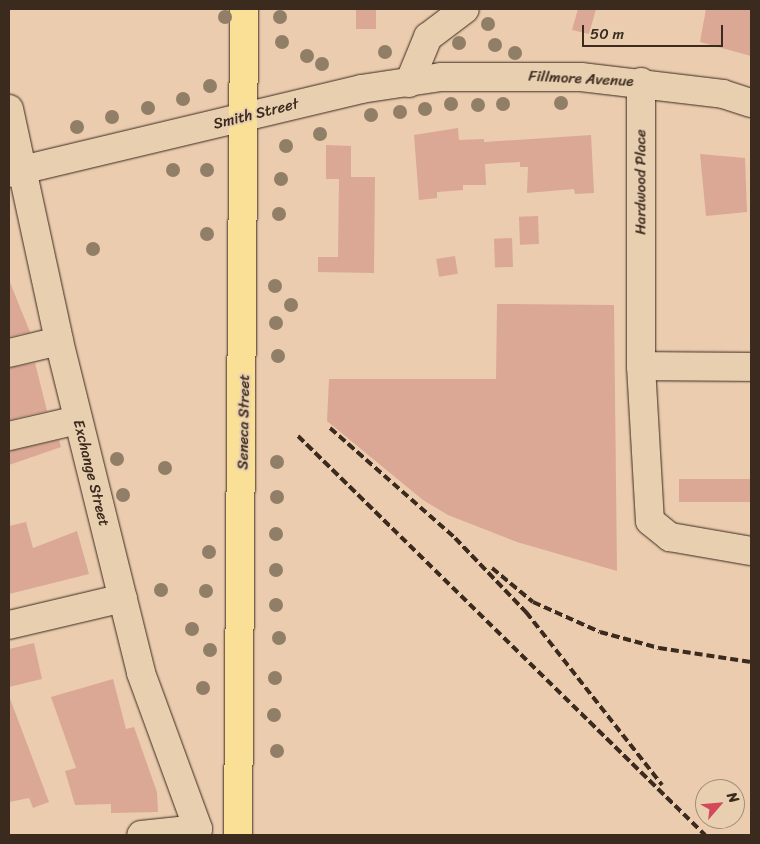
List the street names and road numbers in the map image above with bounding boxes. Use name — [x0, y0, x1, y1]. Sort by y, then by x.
street label: Fillmore Avenue — [528, 67, 634, 91]
street label: Smith Street — [212, 95, 300, 133]
street label: Hardwood Place — [632, 129, 650, 235]
street label: Seneca Street — [234, 374, 254, 470]
street label: Exchange Street — [69, 418, 113, 528]

